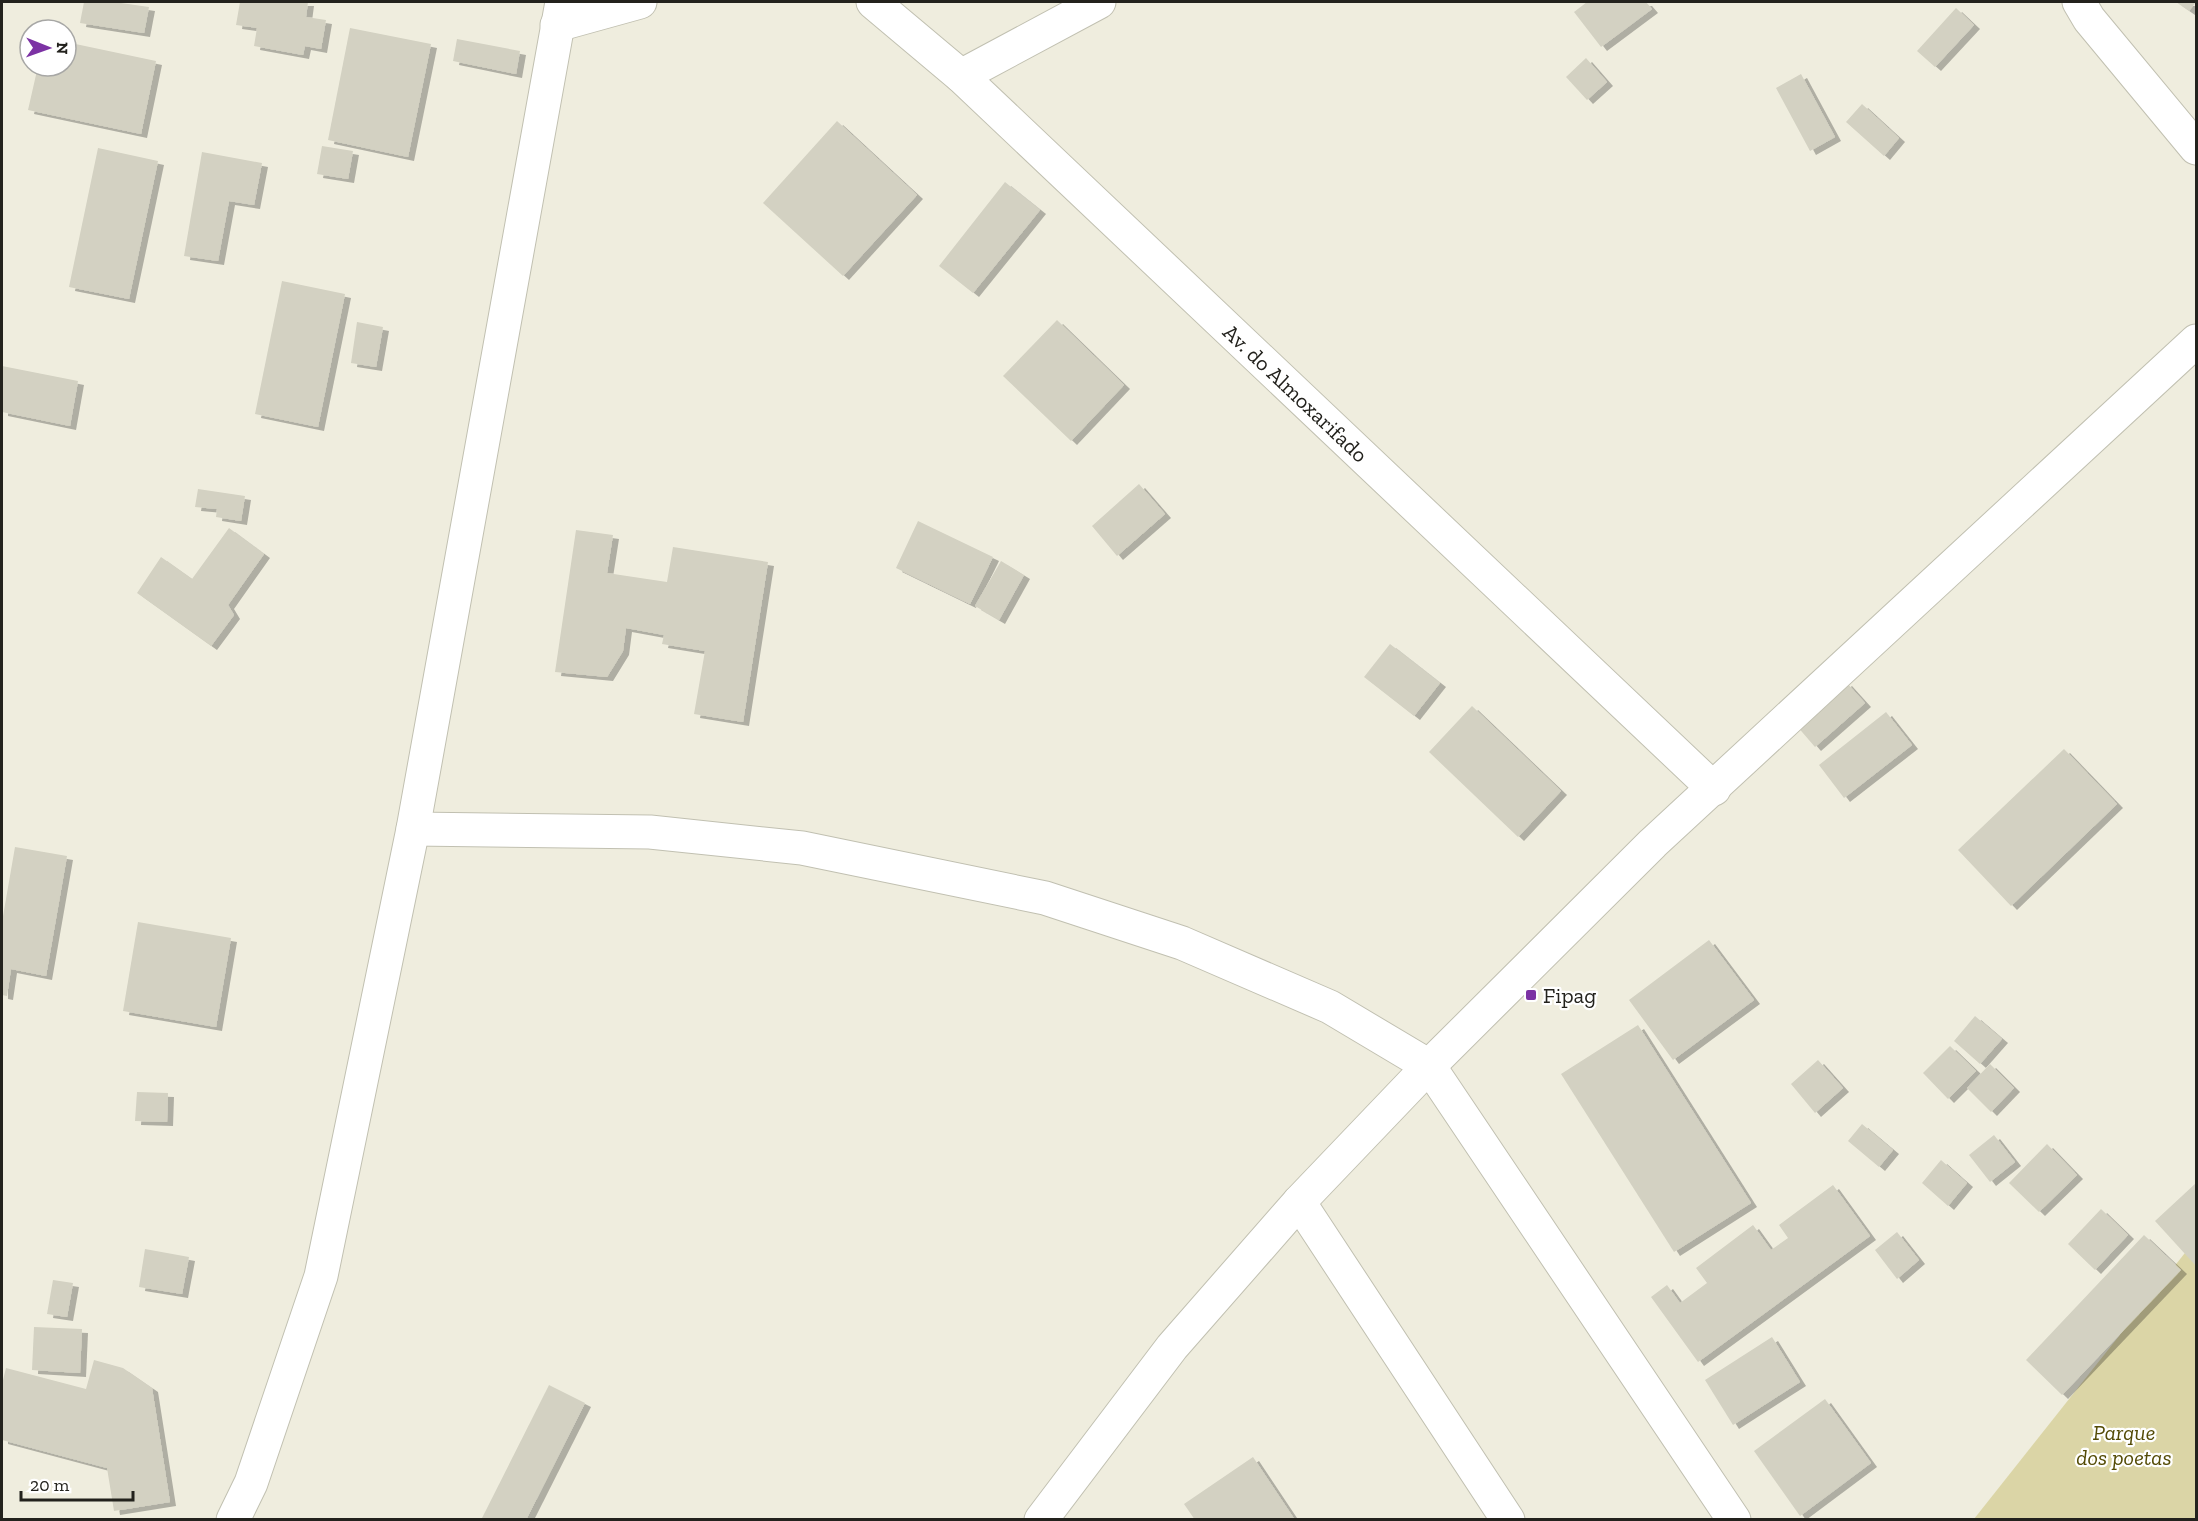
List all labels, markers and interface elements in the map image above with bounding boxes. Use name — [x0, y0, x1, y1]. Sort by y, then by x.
north arrow — [18, 18, 78, 78]
text: N — [53, 42, 72, 55]
street label: Av. do Almoxarifado — [1217, 319, 1373, 468]
place label: Fipag — [1543, 982, 1596, 1009]
marker: Fipag — [1524, 988, 1538, 1002]
park label: Parque dos poetas — [2076, 1419, 2172, 1471]
scale bar — [21, 1464, 134, 1502]
text: 20 m — [30, 1474, 70, 1496]

